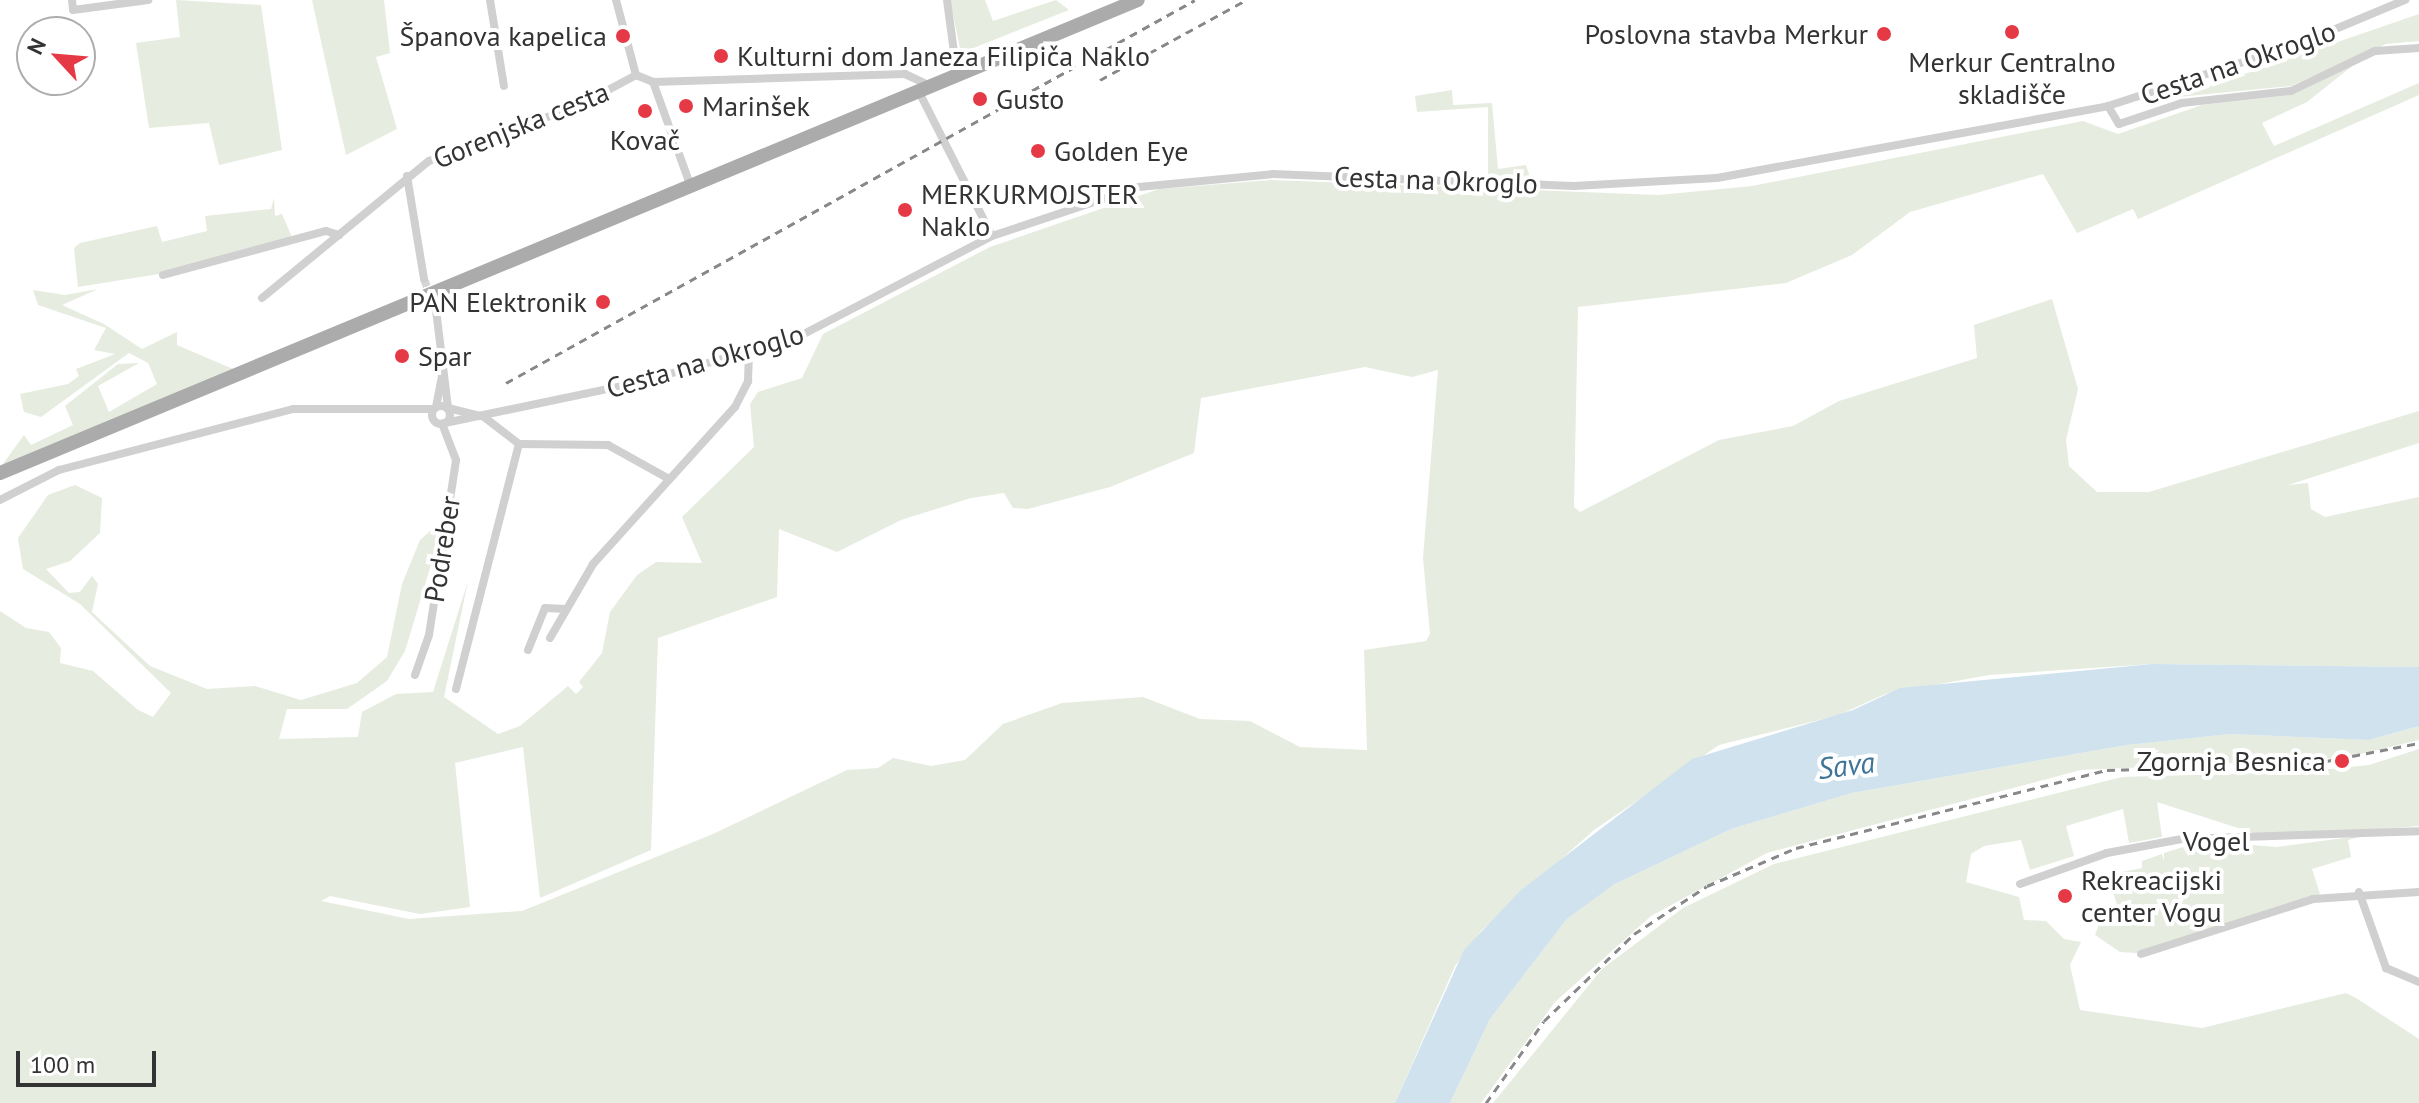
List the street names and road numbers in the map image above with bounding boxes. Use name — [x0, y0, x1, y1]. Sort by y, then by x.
street label: Cesta na Okroglo — [2136, 14, 2340, 112]
street label: Gorenjska cesta — [428, 74, 614, 176]
street label: Cesta na Okroglo — [1334, 160, 1538, 200]
street label: Cesta na Okroglo — [602, 317, 808, 405]
street label: Podreber — [417, 493, 467, 605]
street label: Vogel — [2183, 824, 2249, 858]

